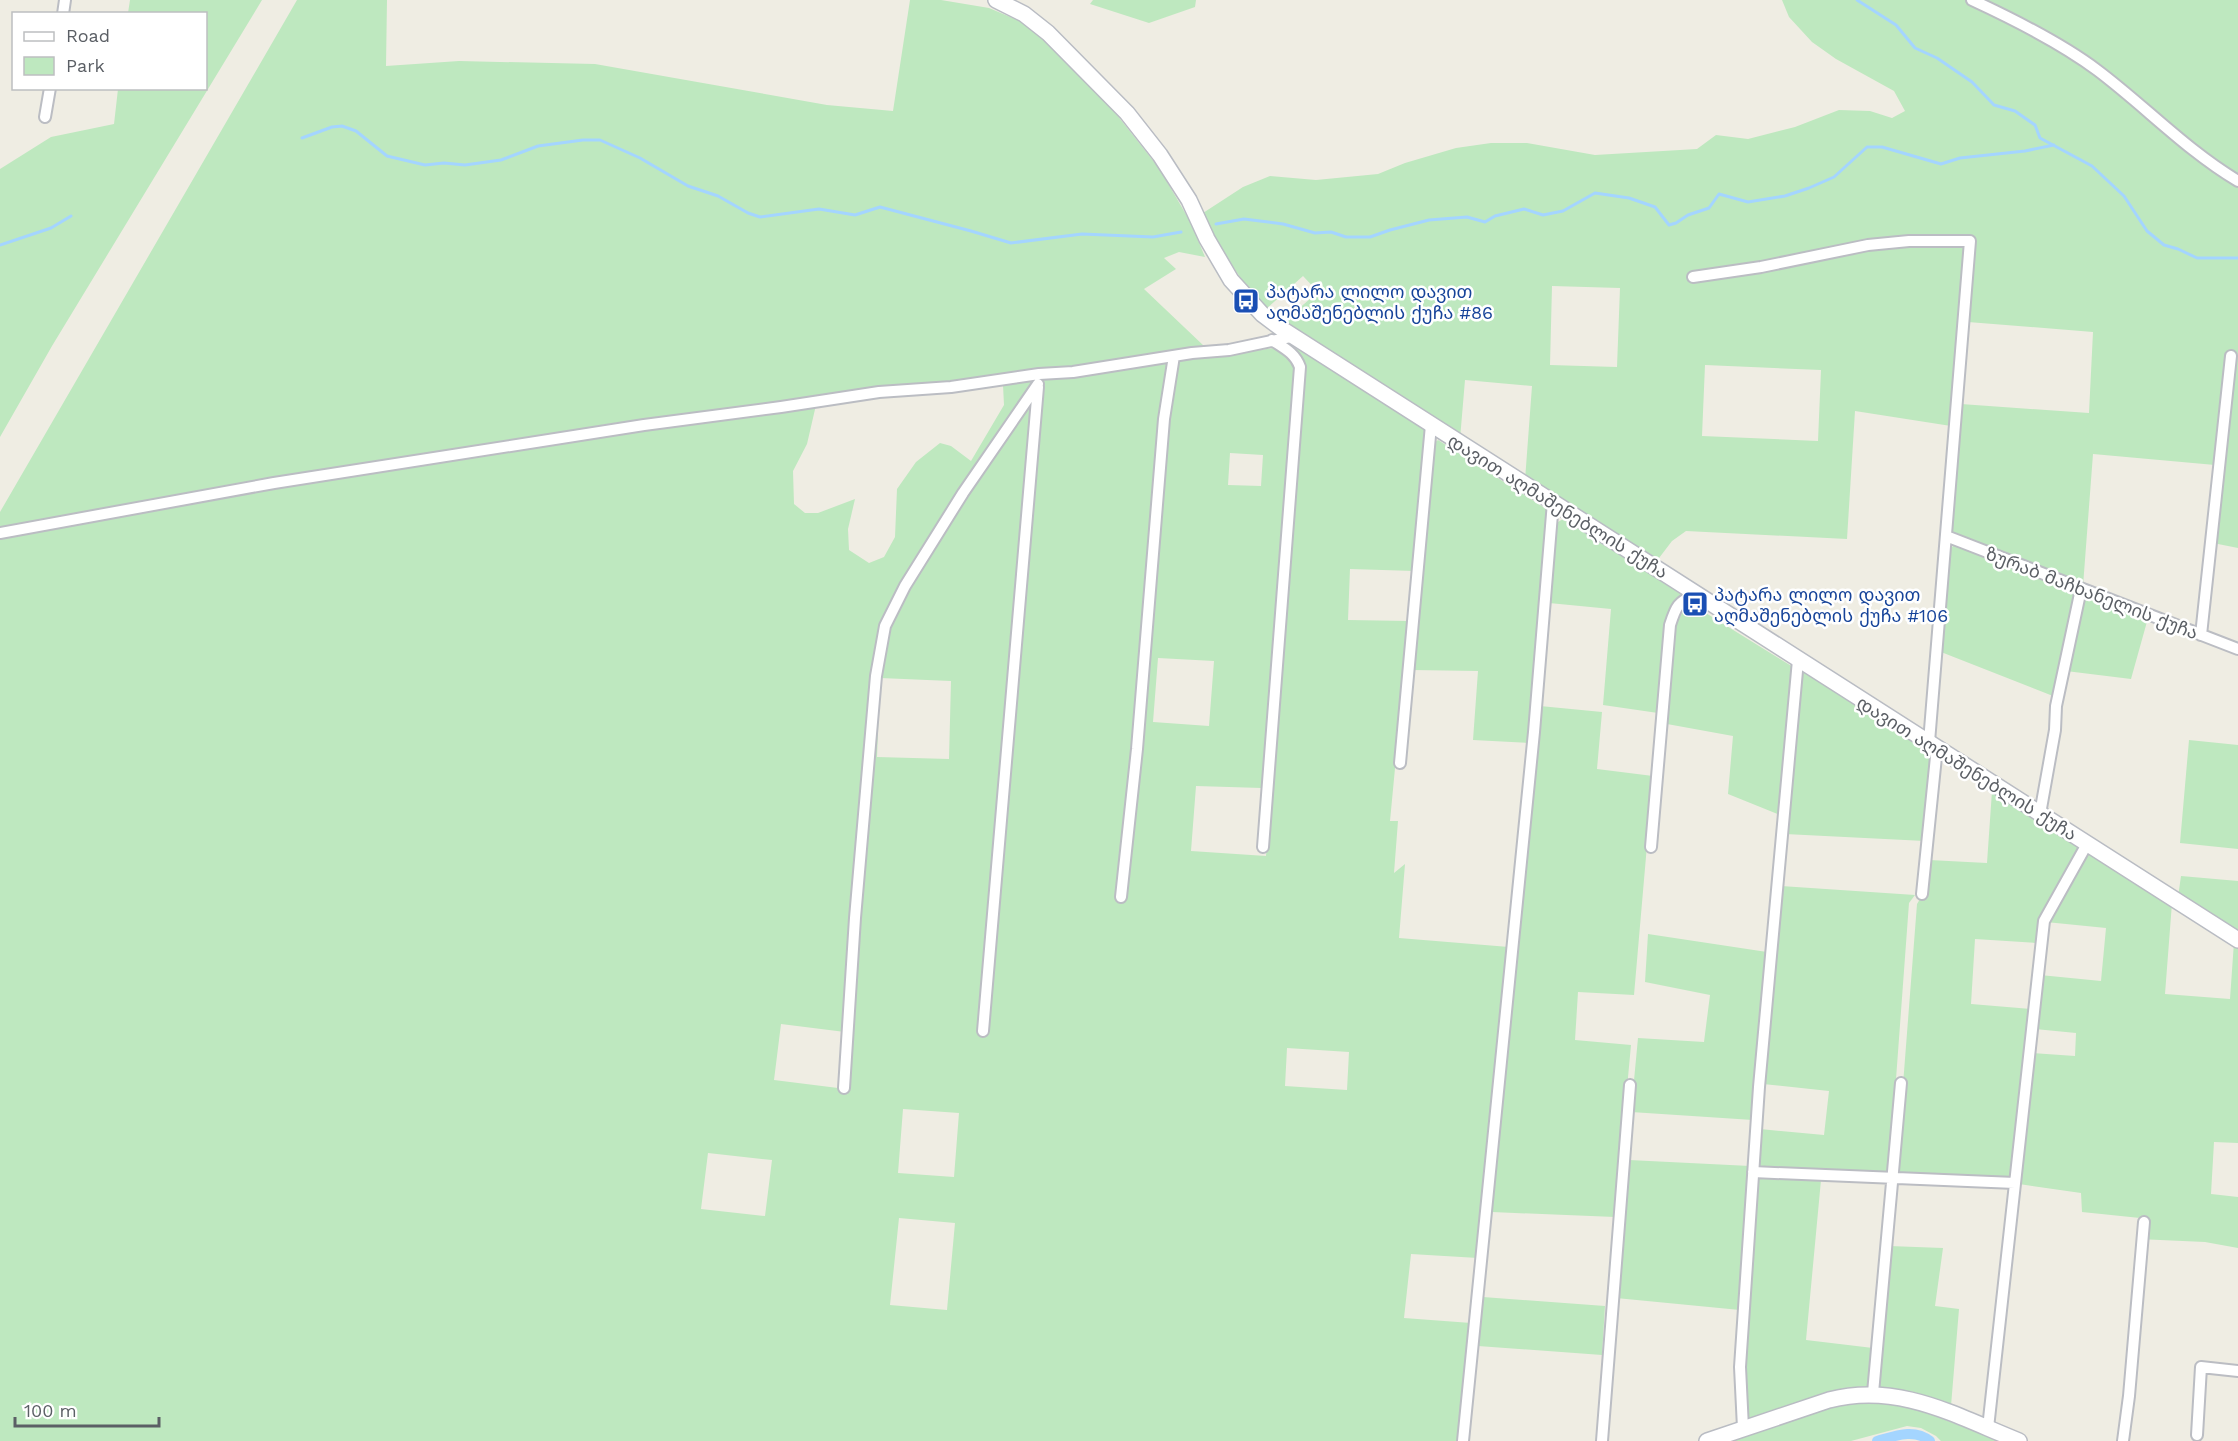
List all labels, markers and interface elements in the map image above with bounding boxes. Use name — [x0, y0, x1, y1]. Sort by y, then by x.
legend — [12, 12, 207, 90]
text: Road — [66, 25, 110, 46]
text: Park — [66, 55, 105, 76]
place label: პატარა ლილო დავით აღმაშენებლის ქუჩა #86 — [1266, 281, 1493, 324]
bus stop icon: პატარა ლილო დავით აღმაშენებლის ქუჩა #86 — [1231, 286, 1261, 316]
street label: დავით აღმაშენებლის ქუჩა — [1444, 429, 1672, 583]
street label: ზურაბ მაჩხანელის ქუჩა — [1982, 543, 2201, 644]
place label: პატარა ლილო დავით აღმაშენებლის ქუჩა #106 — [1714, 584, 1948, 627]
bus stop icon: პატარა ლილო დავით აღმაშენებლის ქუჩა #106 — [1680, 589, 1710, 619]
street label: დავით აღმაშენებლის ქუჩა — [1853, 691, 2081, 845]
scale bar — [15, 1390, 159, 1428]
text: 100 m — [24, 1400, 77, 1421]

